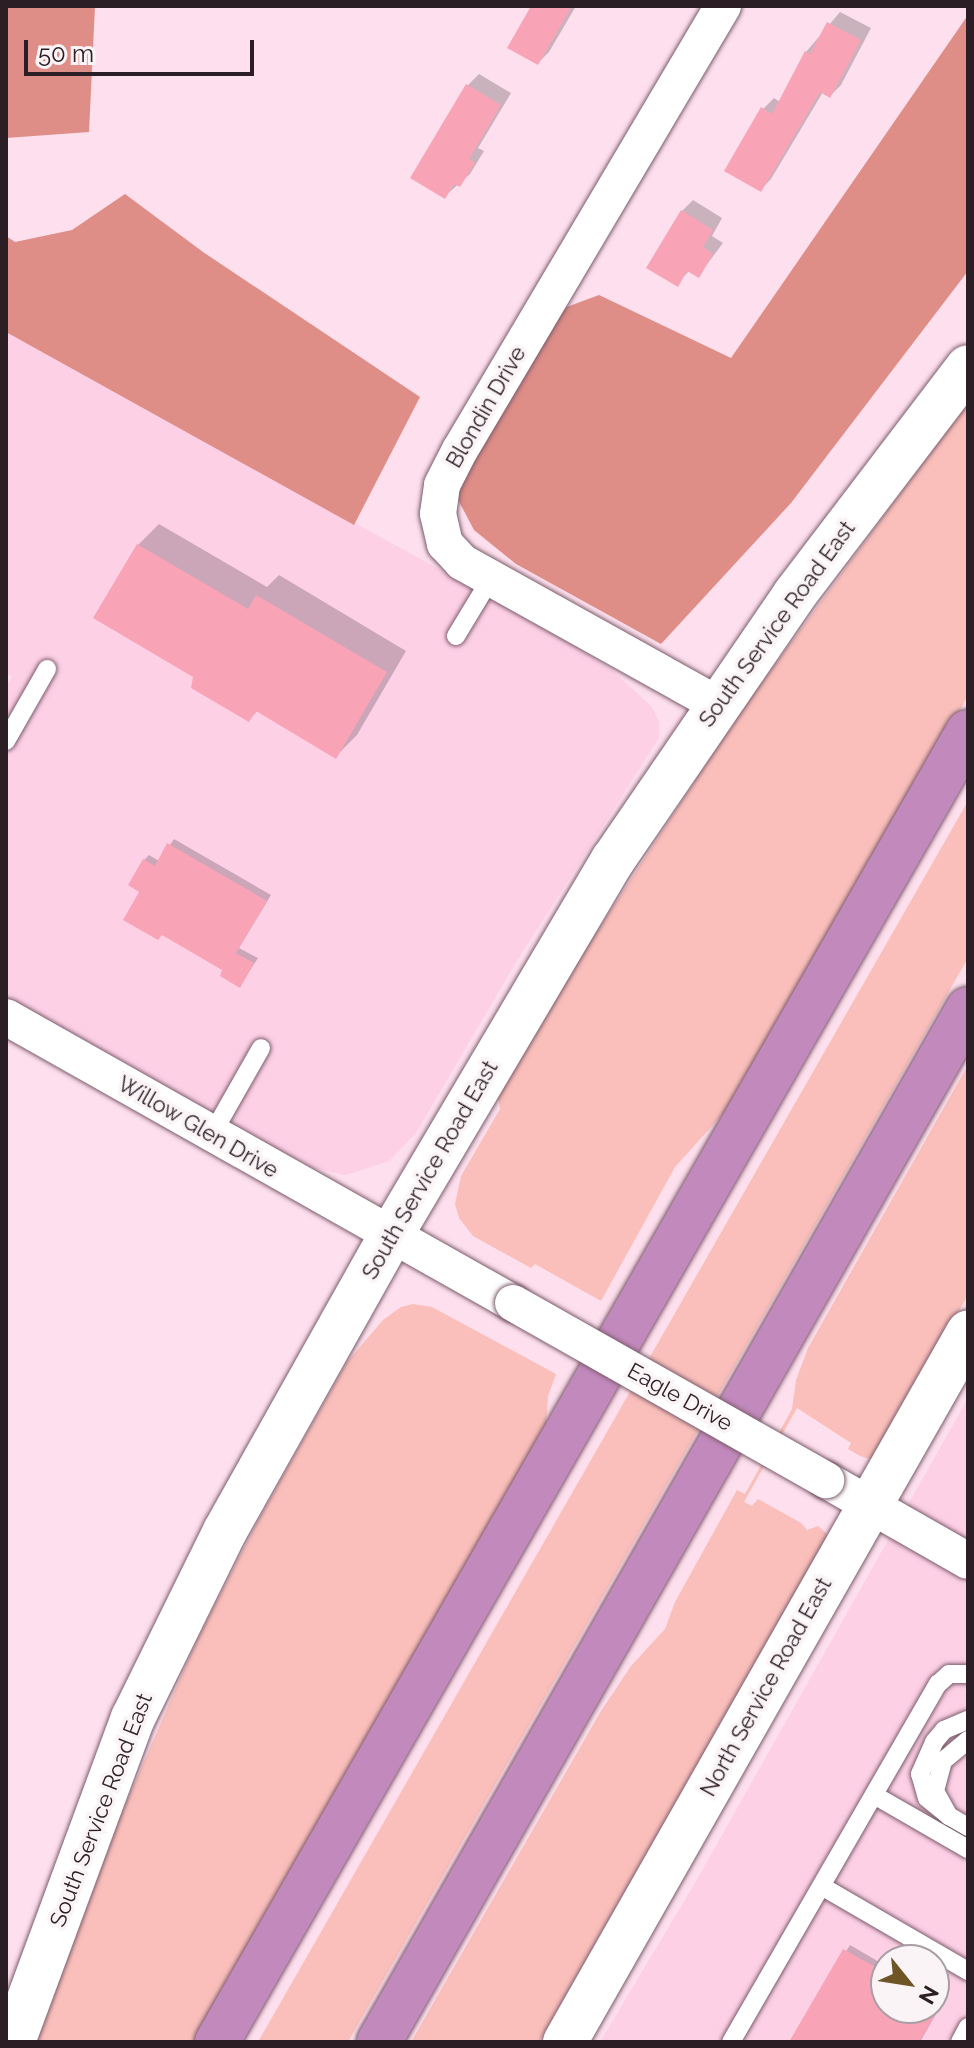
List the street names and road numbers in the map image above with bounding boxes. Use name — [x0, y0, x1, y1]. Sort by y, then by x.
street label: Blondin Drive — [441, 342, 531, 472]
street label: South Service Road East — [693, 516, 861, 732]
street label: South Service Road East — [357, 1056, 503, 1284]
street label: Willow Glen Drive — [113, 1070, 283, 1184]
street label: Eagle Drive — [623, 1357, 737, 1437]
street label: North Service Road East — [695, 1573, 837, 1801]
street label: South Service Road East — [44, 1689, 158, 1931]

